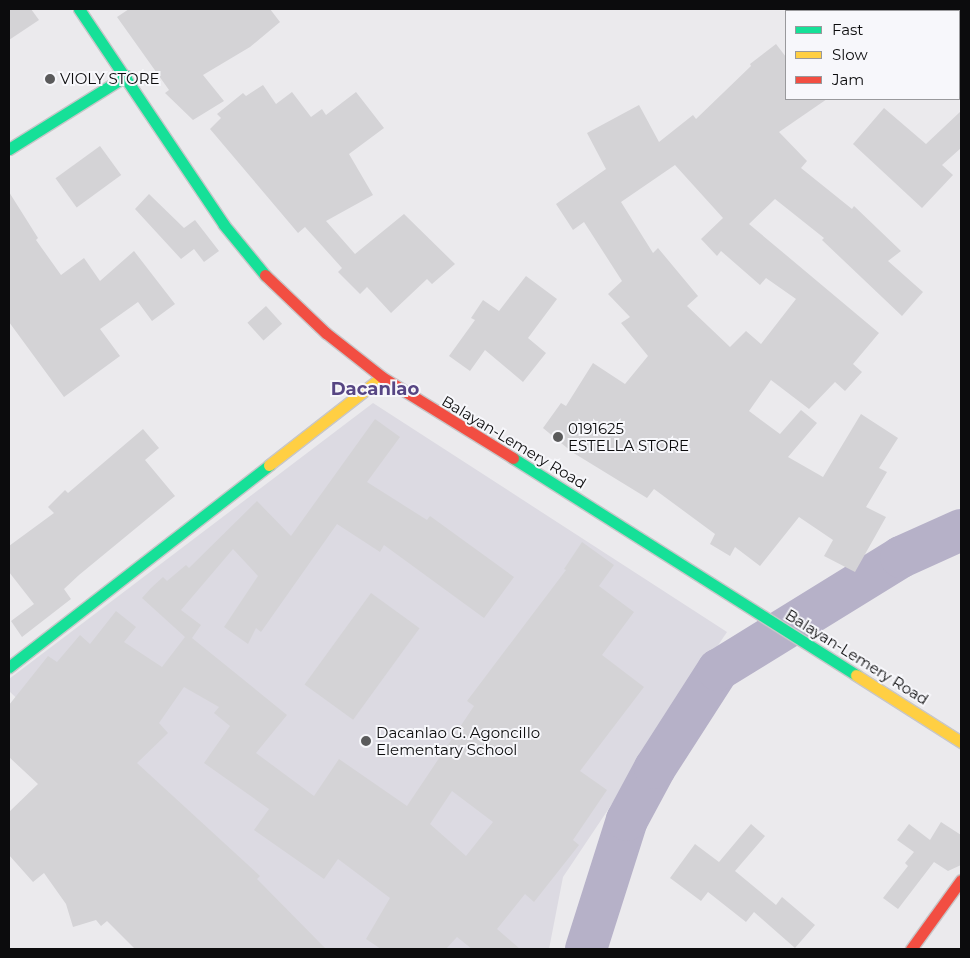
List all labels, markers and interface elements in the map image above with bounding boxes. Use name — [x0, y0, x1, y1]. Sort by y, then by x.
legend — [785, 10, 960, 100]
text: Fast — [832, 20, 863, 39]
text: Slow — [832, 45, 868, 64]
place label: VIOLY STORE — [60, 70, 160, 88]
text: Jam — [832, 70, 864, 89]
marker: VIOLY STORE — [44, 73, 56, 85]
district label: Dacanlao — [331, 378, 419, 400]
street label: Balayan-Lemery Road — [439, 392, 589, 492]
place label: 0191625 ESTELLA STORE — [568, 419, 689, 454]
marker: 0191625 ESTELLA STORE — [552, 431, 564, 443]
street label: Balayan-Lemery Road — [782, 606, 932, 708]
place label: Dacanlao G. Agoncillo Elementary School — [376, 723, 540, 758]
marker: Dacanlao G. Agoncillo Elementary School — [360, 735, 372, 747]

